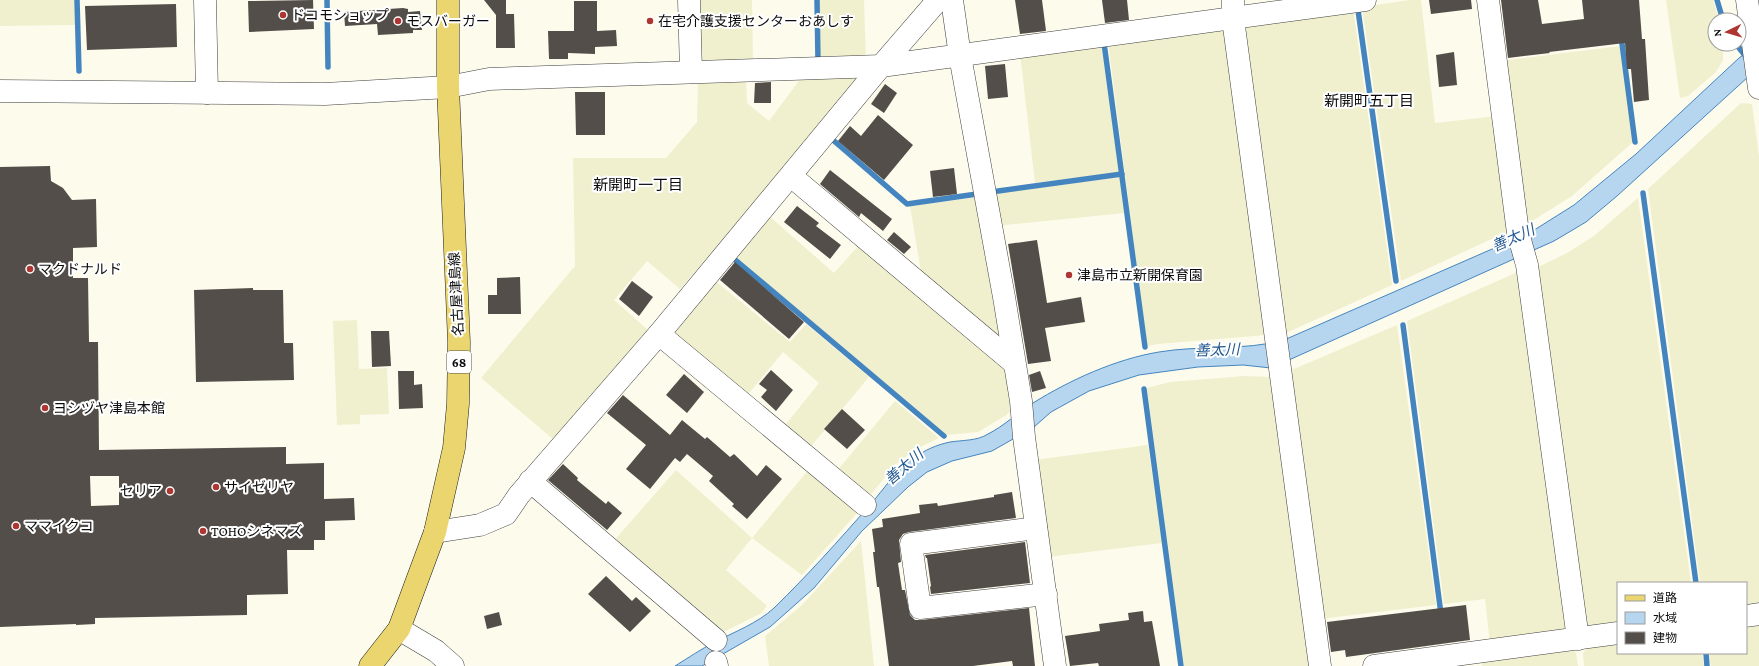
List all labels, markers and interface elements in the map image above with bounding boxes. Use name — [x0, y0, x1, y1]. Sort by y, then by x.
place label: ドコモショップ — [291, 7, 389, 23]
marker: ドコモショップ — [278, 10, 288, 20]
north arrow — [1707, 12, 1747, 52]
place label: モスバーガー — [406, 13, 490, 29]
place label: 在宅介護支援センターおあしす — [658, 13, 854, 29]
marker: モスバーガー — [393, 16, 403, 26]
marker: 在宅介護支援センターおあしす — [645, 16, 655, 26]
text: N — [1711, 28, 1723, 37]
district label: 新開町五丁目 — [1324, 93, 1414, 109]
district label: 新開町一丁目 — [593, 177, 683, 193]
water label: 善太川 — [1489, 221, 1539, 254]
street label: 名古屋津島線 — [446, 252, 466, 336]
place label: マクドナルド — [38, 261, 122, 277]
marker: マクドナルド — [25, 264, 35, 274]
place label: 津島市立新開保育園 — [1077, 267, 1203, 283]
marker: 津島市立新開保育園 — [1064, 270, 1074, 280]
water label: 善太川 — [1194, 341, 1242, 359]
road number: 68 — [447, 351, 471, 373]
place label: ヨシヅヤ津島本館 — [53, 400, 165, 416]
marker: ヨシヅヤ津島本館 — [40, 403, 50, 413]
water label: 善太川 — [882, 445, 928, 488]
place label: サイゼリヤ — [224, 479, 294, 495]
marker: サイゼリヤ — [211, 482, 221, 492]
place label: セリア — [120, 483, 162, 499]
marker: セリア — [165, 486, 175, 496]
place label: ママイクコ — [24, 518, 94, 534]
marker: ママイクコ — [11, 521, 21, 531]
place label: TOHOシネマズ — [211, 523, 302, 539]
marker: TOHOシネマズ — [198, 526, 208, 536]
legend — [1617, 582, 1747, 654]
text: 道路 — [1653, 591, 1677, 605]
text: 水域 — [1653, 611, 1677, 625]
text: 建物 — [1653, 631, 1677, 645]

